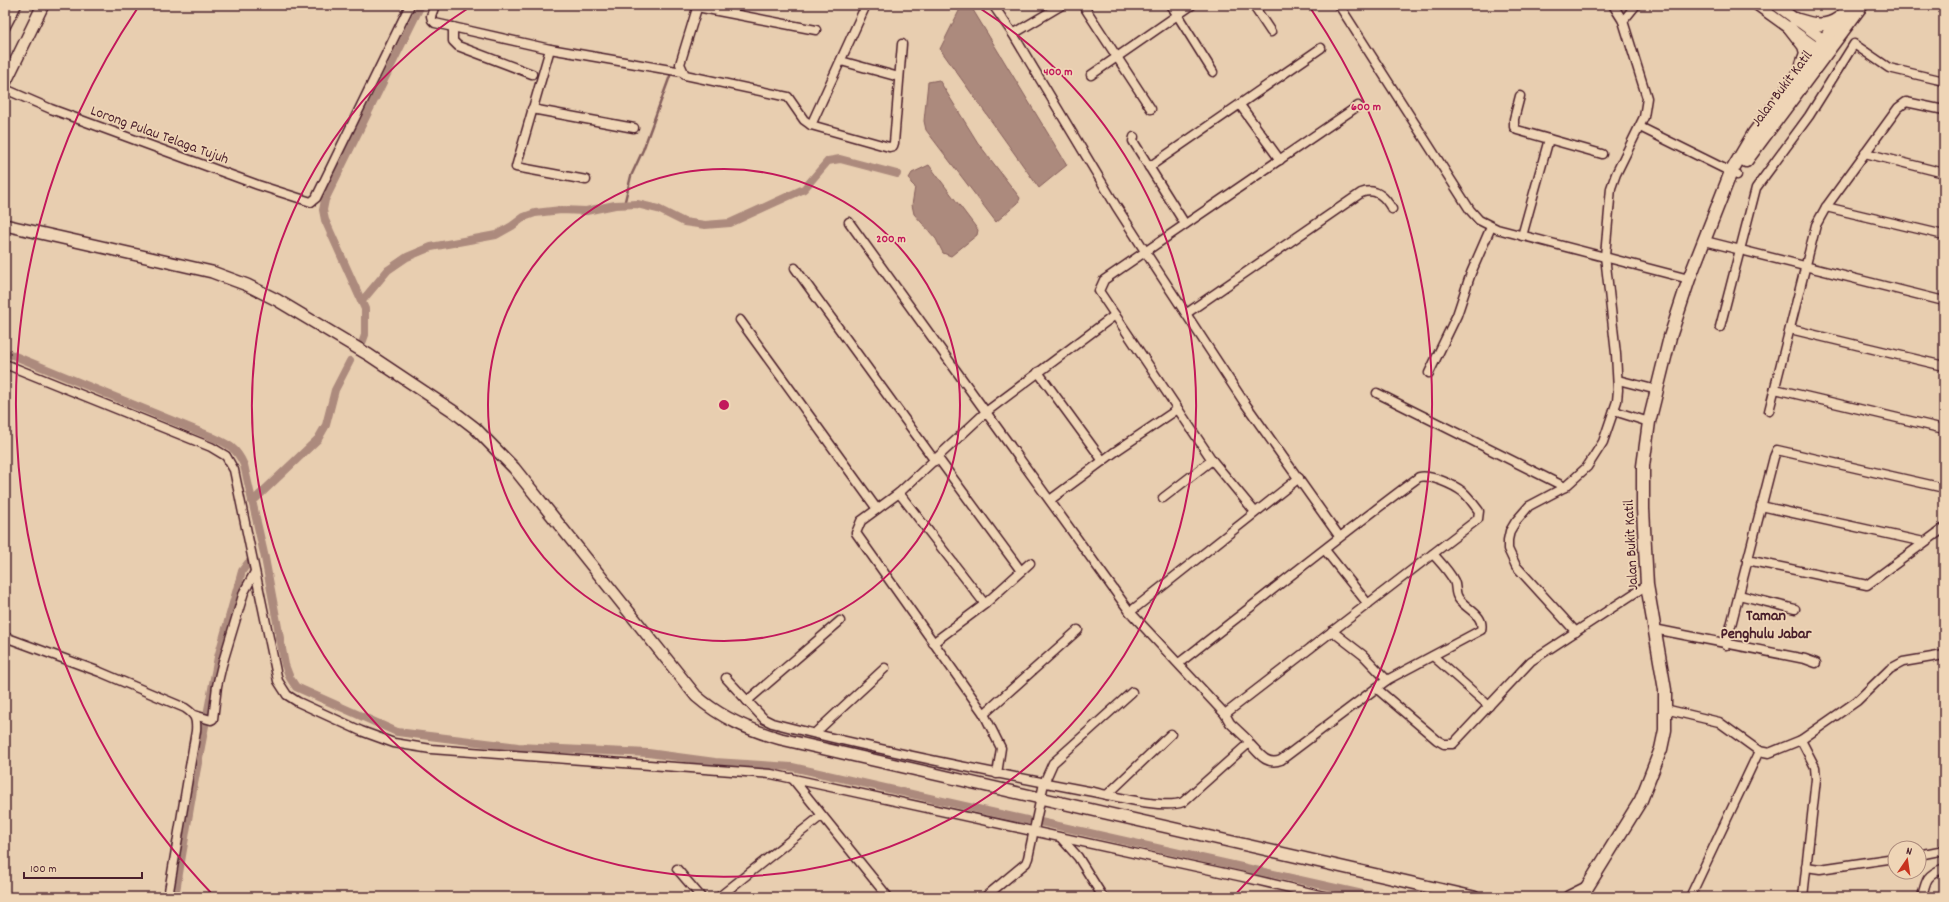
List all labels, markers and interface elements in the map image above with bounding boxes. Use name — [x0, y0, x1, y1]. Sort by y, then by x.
street label: Jalan Bukit Katil — [1747, 46, 1819, 132]
text: 400 m — [1043, 64, 1073, 81]
text: 600 m — [1351, 99, 1381, 116]
street label: Lorong Pulau Telaga Tujuh — [87, 101, 232, 171]
text: 200 m — [876, 231, 906, 248]
centre of rings — [717, 398, 731, 412]
street label: Jalan Bukit Katil — [1619, 499, 1645, 591]
district label: Taman Penghulu Jabar — [1721, 605, 1813, 646]
north arrow — [1887, 840, 1927, 880]
text: N — [1904, 844, 1914, 861]
scale bar — [24, 854, 142, 880]
text: 100 m — [30, 861, 57, 878]

